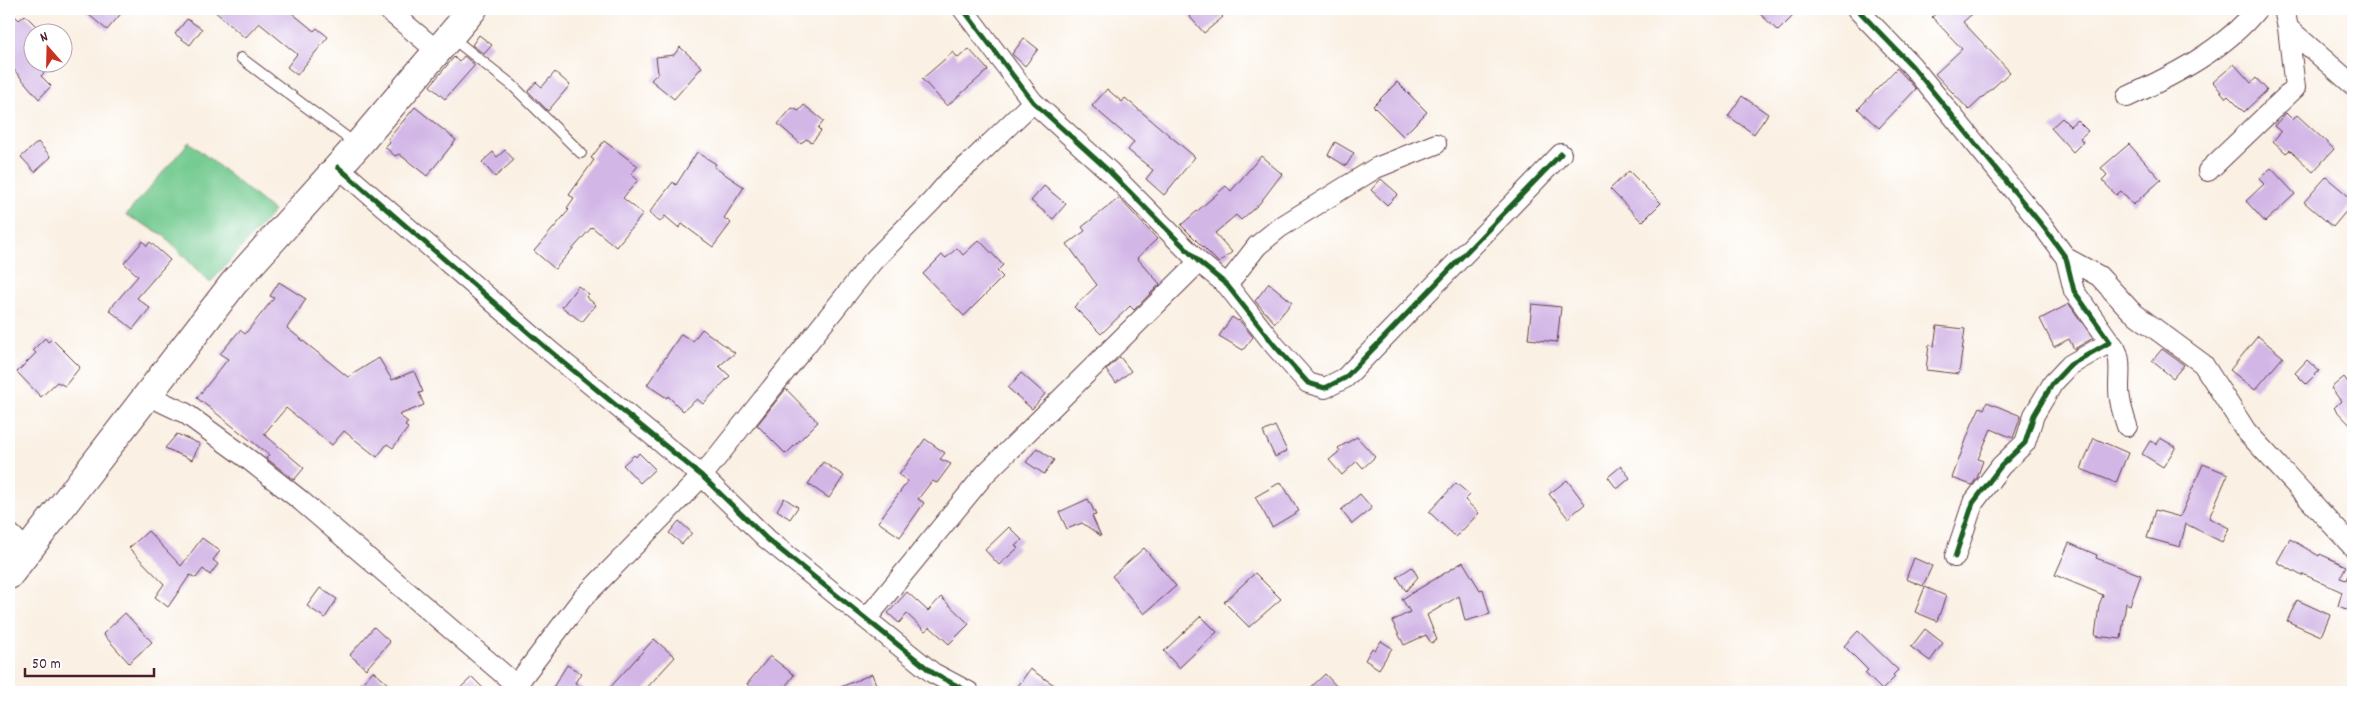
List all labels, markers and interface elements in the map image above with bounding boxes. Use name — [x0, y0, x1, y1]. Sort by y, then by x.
north arrow — [22, 22, 72, 72]
text: N — [38, 27, 51, 48]
scale bar — [25, 646, 154, 678]
text: 50 m — [32, 654, 61, 676]

